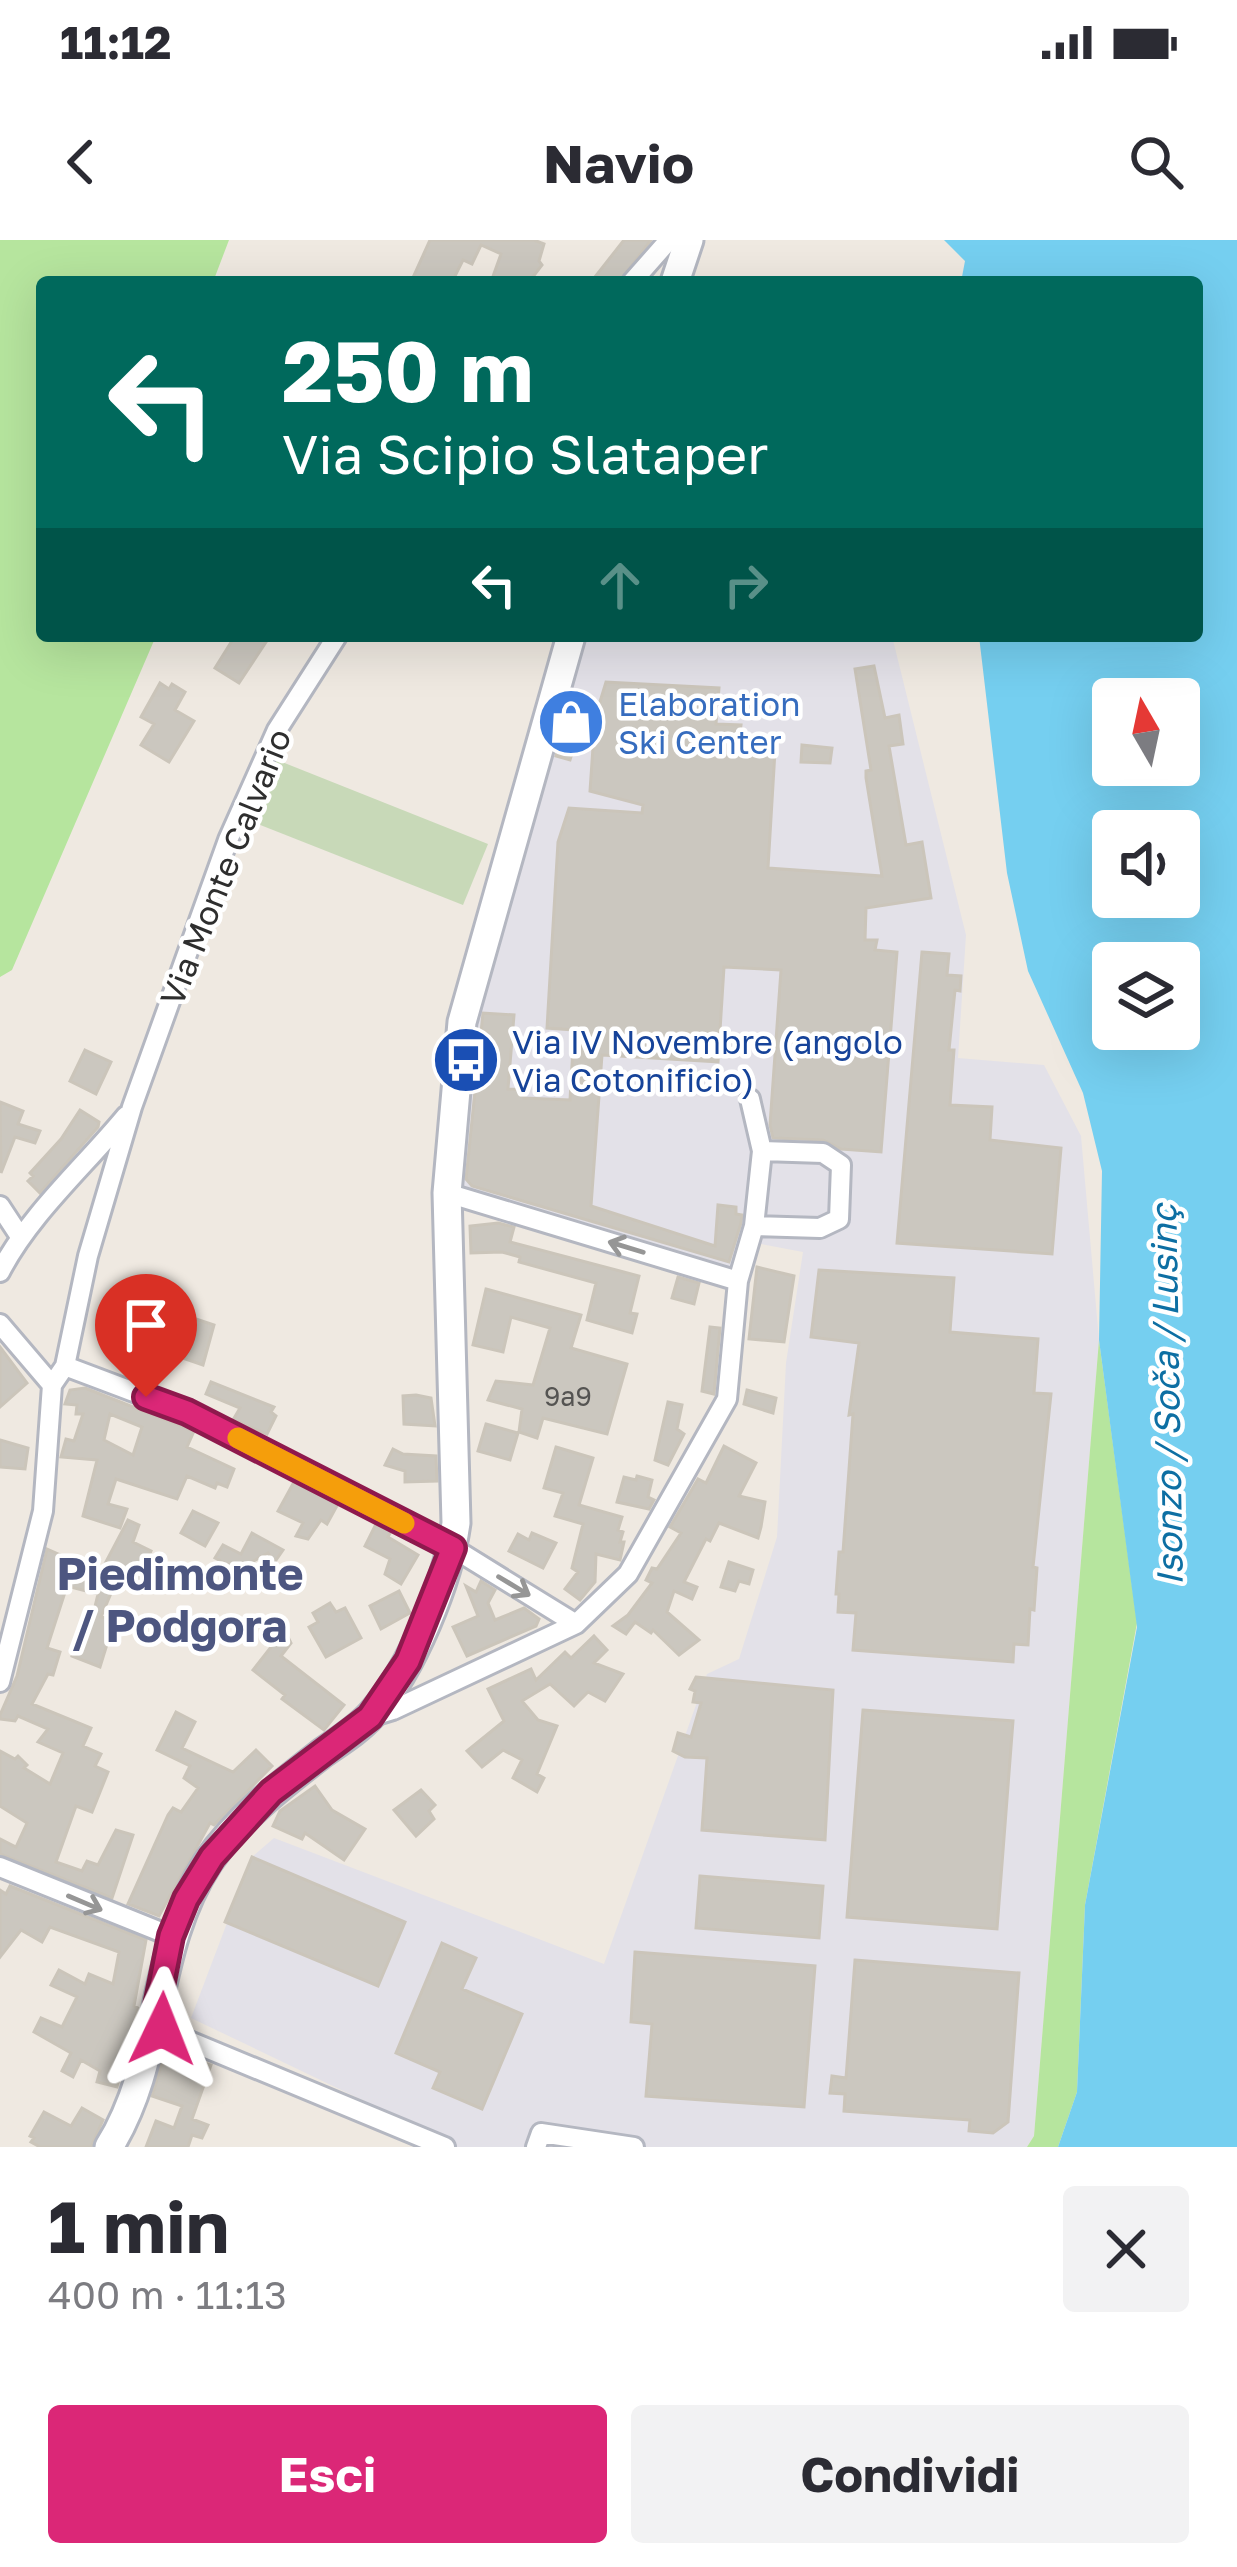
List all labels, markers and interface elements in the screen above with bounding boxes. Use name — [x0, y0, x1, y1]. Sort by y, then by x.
text: 11:12 — [60, 15, 171, 69]
icon: back — [48, 129, 114, 195]
icon: search — [1123, 129, 1189, 195]
text: Navio — [543, 130, 694, 195]
text: 250 m — [282, 320, 534, 420]
icon: left — [84, 324, 240, 480]
text: Via Scipio Slataper — [282, 421, 768, 486]
icon: left — [461, 552, 527, 618]
icon: ahead — [587, 552, 653, 618]
icon: right — [713, 552, 779, 618]
north arrow — [1092, 678, 1200, 786]
map controls — [1092, 678, 1200, 1050]
place label: Elaboration Ski Center — [618, 684, 800, 761]
shop icon: Elaboration Ski Center — [536, 687, 606, 757]
street label: Via Monte Calvario — [152, 723, 298, 1011]
button: sound — [1092, 810, 1200, 918]
button: layers — [1092, 942, 1200, 1050]
place label: Via IV Novembre (angolo Via Cotonificio) — [512, 1022, 903, 1099]
bus stop icon: Via IV Novembre (angolo Via Cotonificio) — [431, 1025, 501, 1095]
water label: Isonzo / Soča / Lusinç — [1141, 1202, 1191, 1586]
one-way arrow — [608, 1235, 646, 1257]
pin — [95, 1274, 197, 1397]
icon: arrive — [113, 1292, 179, 1358]
house number: 9a9 — [544, 1380, 592, 1412]
district label: Piedimonte / Podgora — [56, 1546, 304, 1652]
one-way arrow — [496, 1574, 530, 1598]
one-way arrow — [66, 1894, 103, 1915]
position arrow — [99, 1966, 225, 2092]
text: 1 min — [48, 2182, 229, 2269]
button: close — [1063, 2186, 1189, 2312]
text: 400 m · 11:13 — [48, 2271, 287, 2318]
button: Esci — [48, 2405, 607, 2543]
button: Condividi — [631, 2405, 1189, 2543]

